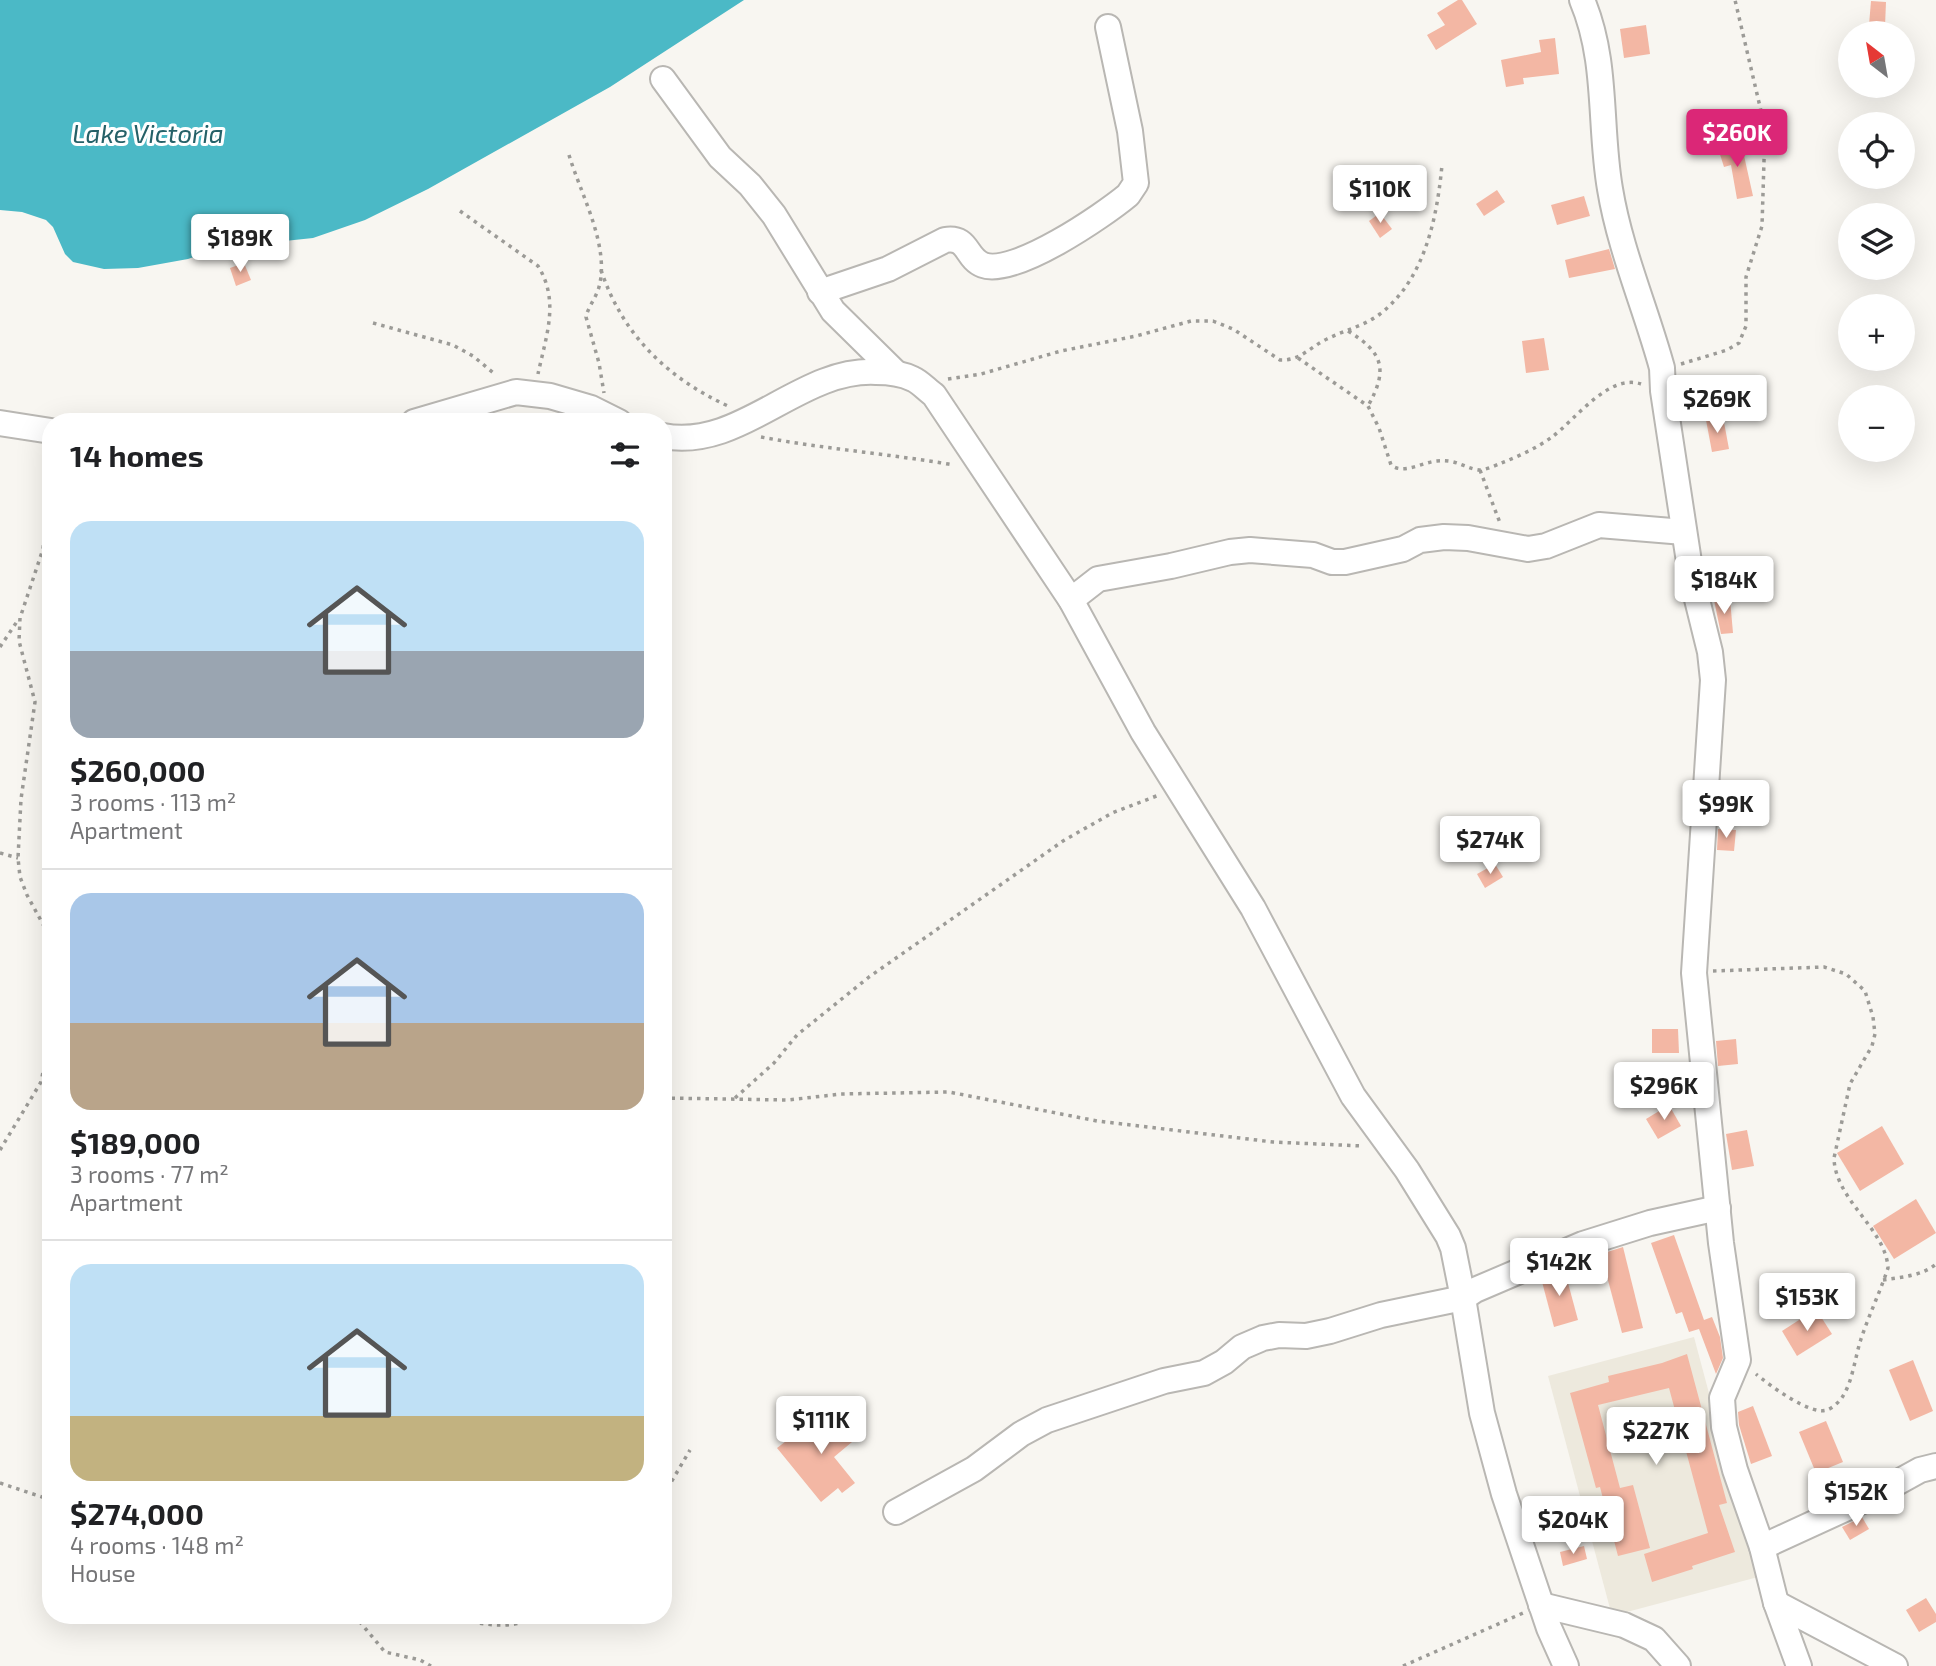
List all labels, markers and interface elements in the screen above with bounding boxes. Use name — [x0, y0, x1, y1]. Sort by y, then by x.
north arrow — [1838, 21, 1914, 98]
map controls — [1838, 21, 1915, 462]
pin: $260K — [1688, 110, 1786, 169]
button: locate — [1838, 112, 1915, 189]
water label: Lake Victoria — [72, 117, 224, 148]
text: $260K — [1702, 118, 1772, 146]
pin: $110K — [1331, 166, 1429, 225]
text: $110K — [1349, 174, 1411, 202]
button: layers — [1838, 203, 1915, 280]
pin: $189K — [191, 215, 289, 274]
text: $189K — [207, 223, 273, 251]
button: + — [1838, 294, 1915, 371]
pin: $269K — [1668, 376, 1766, 435]
text: $269K — [1683, 384, 1751, 412]
button: − — [1838, 385, 1915, 462]
icon: filters — [606, 436, 644, 474]
text: 14 homes — [70, 437, 204, 473]
pin: $184K — [1675, 556, 1773, 616]
text: $184K — [1691, 565, 1757, 593]
icon: home — [294, 567, 420, 693]
text: $260,000 — [70, 752, 206, 788]
pin: $99K — [1685, 780, 1767, 840]
text: 3 rooms · 113 m² — [70, 788, 236, 816]
text: $99K — [1698, 789, 1754, 817]
text: Apartment — [70, 816, 183, 844]
pin: $274K — [1441, 816, 1539, 876]
text: $274K — [1456, 825, 1524, 853]
icon: home — [294, 939, 420, 1065]
pin: $296K — [1615, 1062, 1713, 1122]
text: $296K — [1630, 1071, 1698, 1099]
text: $189,000 — [70, 1124, 201, 1160]
text: 3 rooms · 77 m² — [70, 1160, 229, 1188]
text: Apartment — [70, 1188, 183, 1216]
pin: $142K — [1510, 1238, 1608, 1298]
text: $142K — [1526, 1247, 1592, 1275]
pin: $153K — [1758, 1274, 1856, 1333]
text: $153K — [1775, 1282, 1839, 1310]
icon: home — [294, 1310, 420, 1436]
pin: $111K — [772, 1396, 870, 1456]
text: $111K — [792, 1405, 850, 1433]
pin: $227K — [1607, 1408, 1705, 1467]
text: $227K — [1623, 1416, 1689, 1444]
pin: $152K — [1807, 1468, 1905, 1528]
text: $152K — [1824, 1477, 1888, 1505]
text: $274,000 — [70, 1495, 204, 1531]
pin: $204K — [1524, 1496, 1622, 1556]
text: $204K — [1538, 1505, 1608, 1533]
text: 4 rooms · 148 m² — [70, 1531, 244, 1559]
text: House — [70, 1559, 136, 1587]

